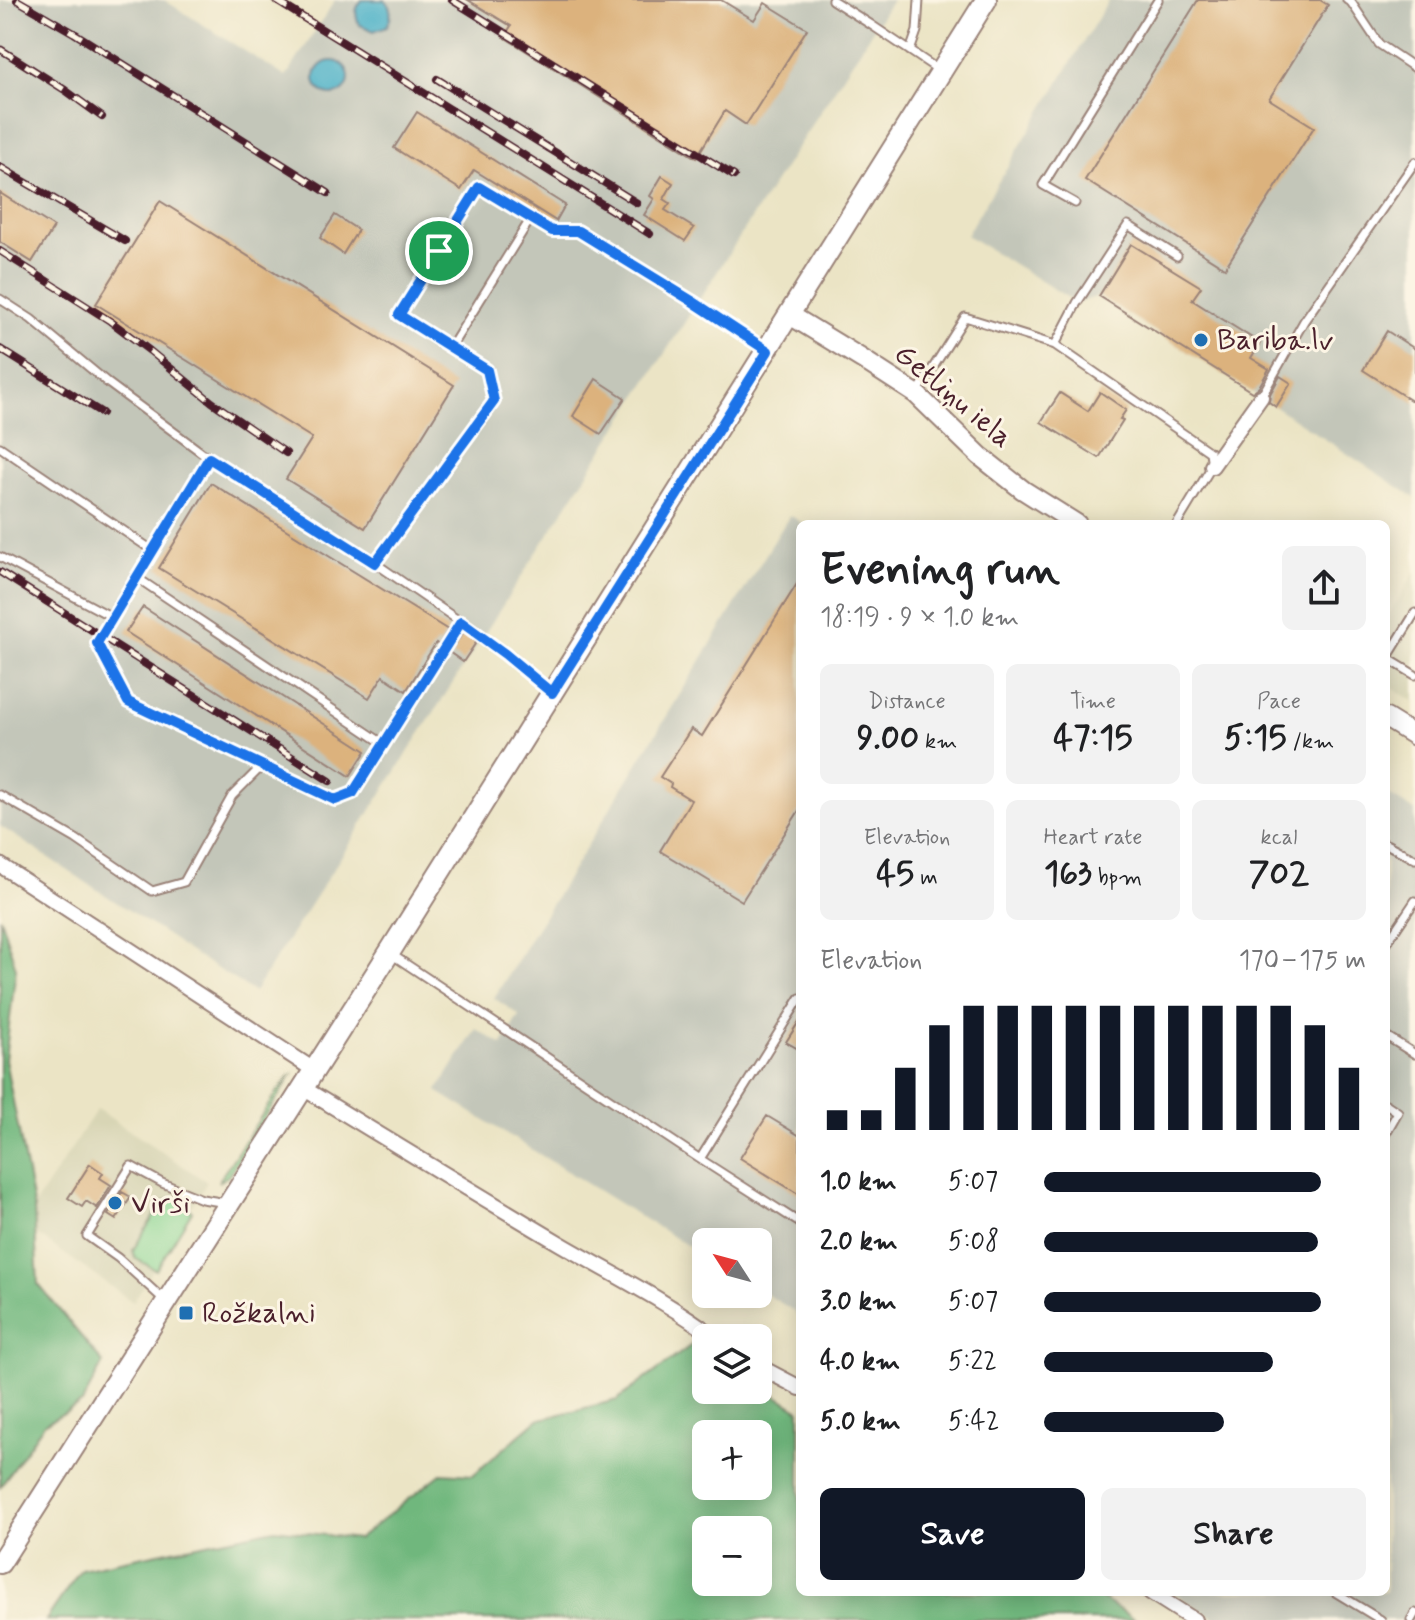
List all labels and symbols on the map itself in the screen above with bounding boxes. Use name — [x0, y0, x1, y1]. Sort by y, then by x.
pin — [405, 217, 473, 285]
place label: Bariba.lv — [1217, 321, 1334, 360]
marker: Bariba.lv — [1192, 331, 1210, 349]
street label: Getliņu iela — [886, 335, 1020, 457]
place label: Virši — [131, 1184, 190, 1223]
marker: Virši — [106, 1194, 124, 1212]
north arrow — [692, 1228, 772, 1308]
place label: Rožkalni — [202, 1294, 316, 1333]
marker: Rožkalni — [177, 1304, 195, 1322]

